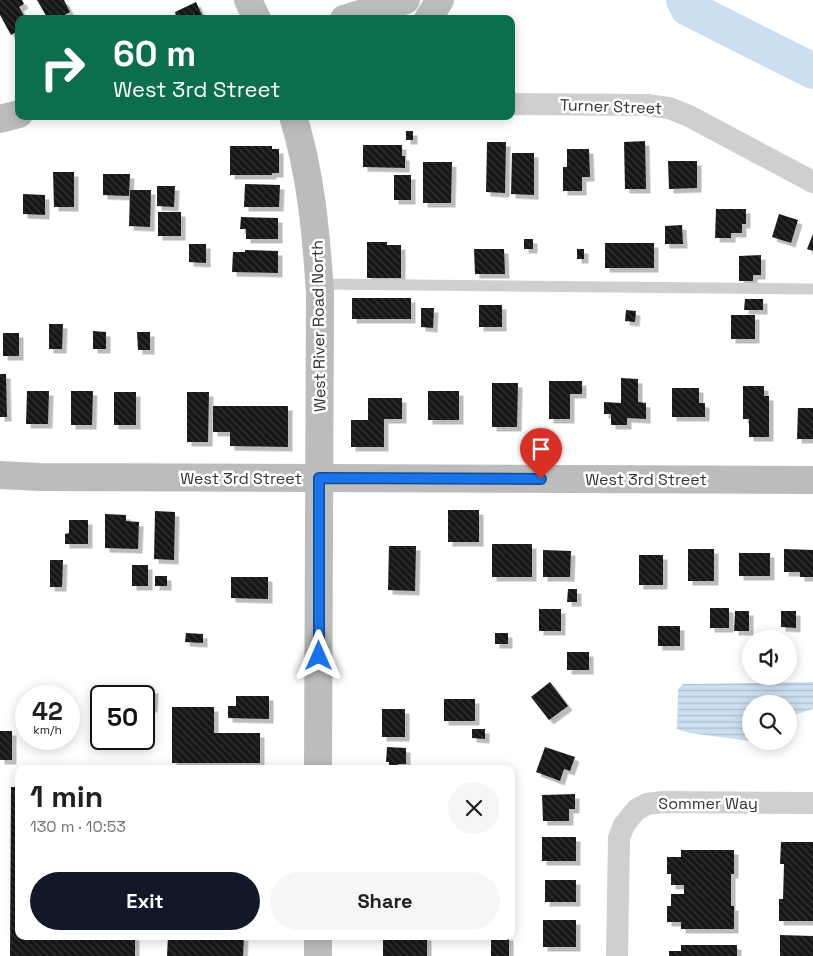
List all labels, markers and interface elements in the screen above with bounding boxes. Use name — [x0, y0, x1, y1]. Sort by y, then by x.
text: 60 m — [113, 32, 196, 76]
icon: right — [30, 35, 95, 100]
text: West 3rd Street — [113, 75, 280, 103]
street label: Turner Street — [559, 94, 662, 119]
street label: West River Road North — [307, 240, 330, 412]
pin — [520, 428, 562, 479]
icon: arrive — [527, 435, 555, 463]
street label: West 3rd Street — [180, 468, 302, 489]
street label: West 3rd Street — [585, 469, 707, 490]
position arrow — [292, 629, 344, 681]
map controls — [742, 630, 797, 750]
button: sound — [742, 630, 797, 685]
speed limit sign: 50 — [90, 685, 155, 750]
text: 42 — [32, 695, 63, 727]
button: search — [742, 695, 797, 750]
text: km/h — [33, 722, 62, 738]
text: 1 min — [30, 777, 103, 816]
button: close — [448, 782, 500, 834]
street label: Sommer Way — [658, 793, 758, 814]
text: 130 m · 10:53 — [30, 816, 126, 837]
button: Exit — [30, 872, 260, 930]
button: Share — [270, 872, 500, 930]

